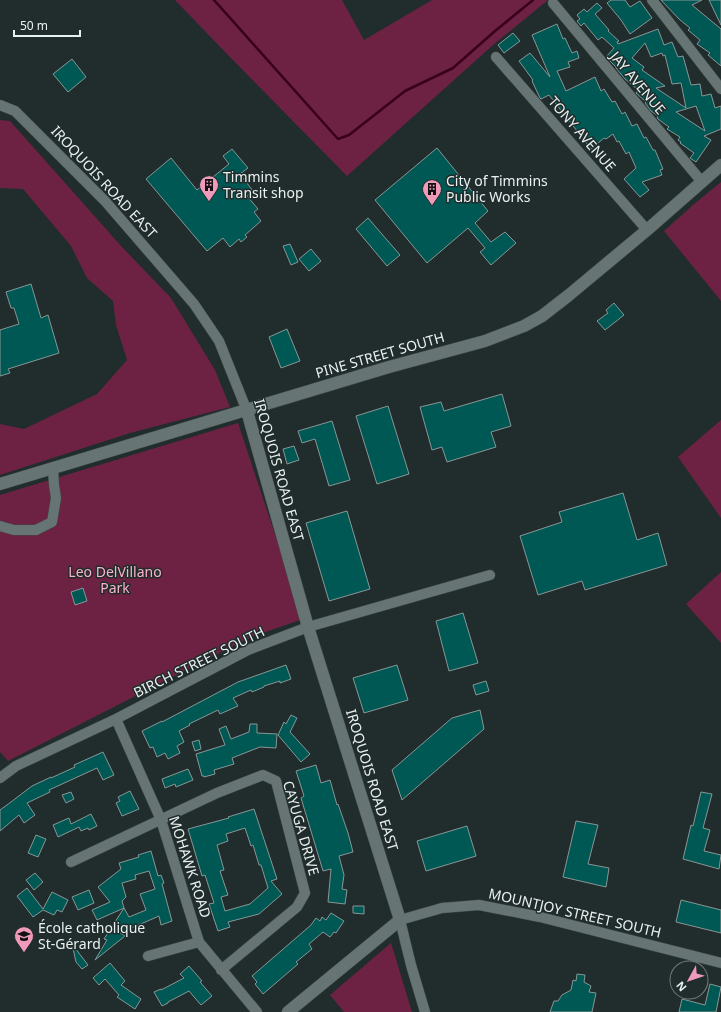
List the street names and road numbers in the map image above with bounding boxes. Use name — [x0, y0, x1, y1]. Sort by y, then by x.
street label: JAY AVENUE — [605, 46, 670, 118]
street label: TONY AVENUE — [544, 92, 620, 175]
street label: IROQUOIS ROAD EAST — [47, 121, 162, 242]
street label: PINE STREET SOUTH — [313, 327, 447, 382]
street label: IROQUOIS ROAD EAST — [250, 397, 309, 543]
street label: BIRCH STREET SOUTH — [130, 622, 267, 702]
street label: IROQUOIS ROAD EAST — [342, 707, 403, 853]
street label: CAYUGA DRIVE — [279, 778, 324, 877]
street label: MOHAWK ROAD — [165, 813, 216, 920]
street label: MOUNTJOY STREET SOUTH — [487, 883, 663, 942]

